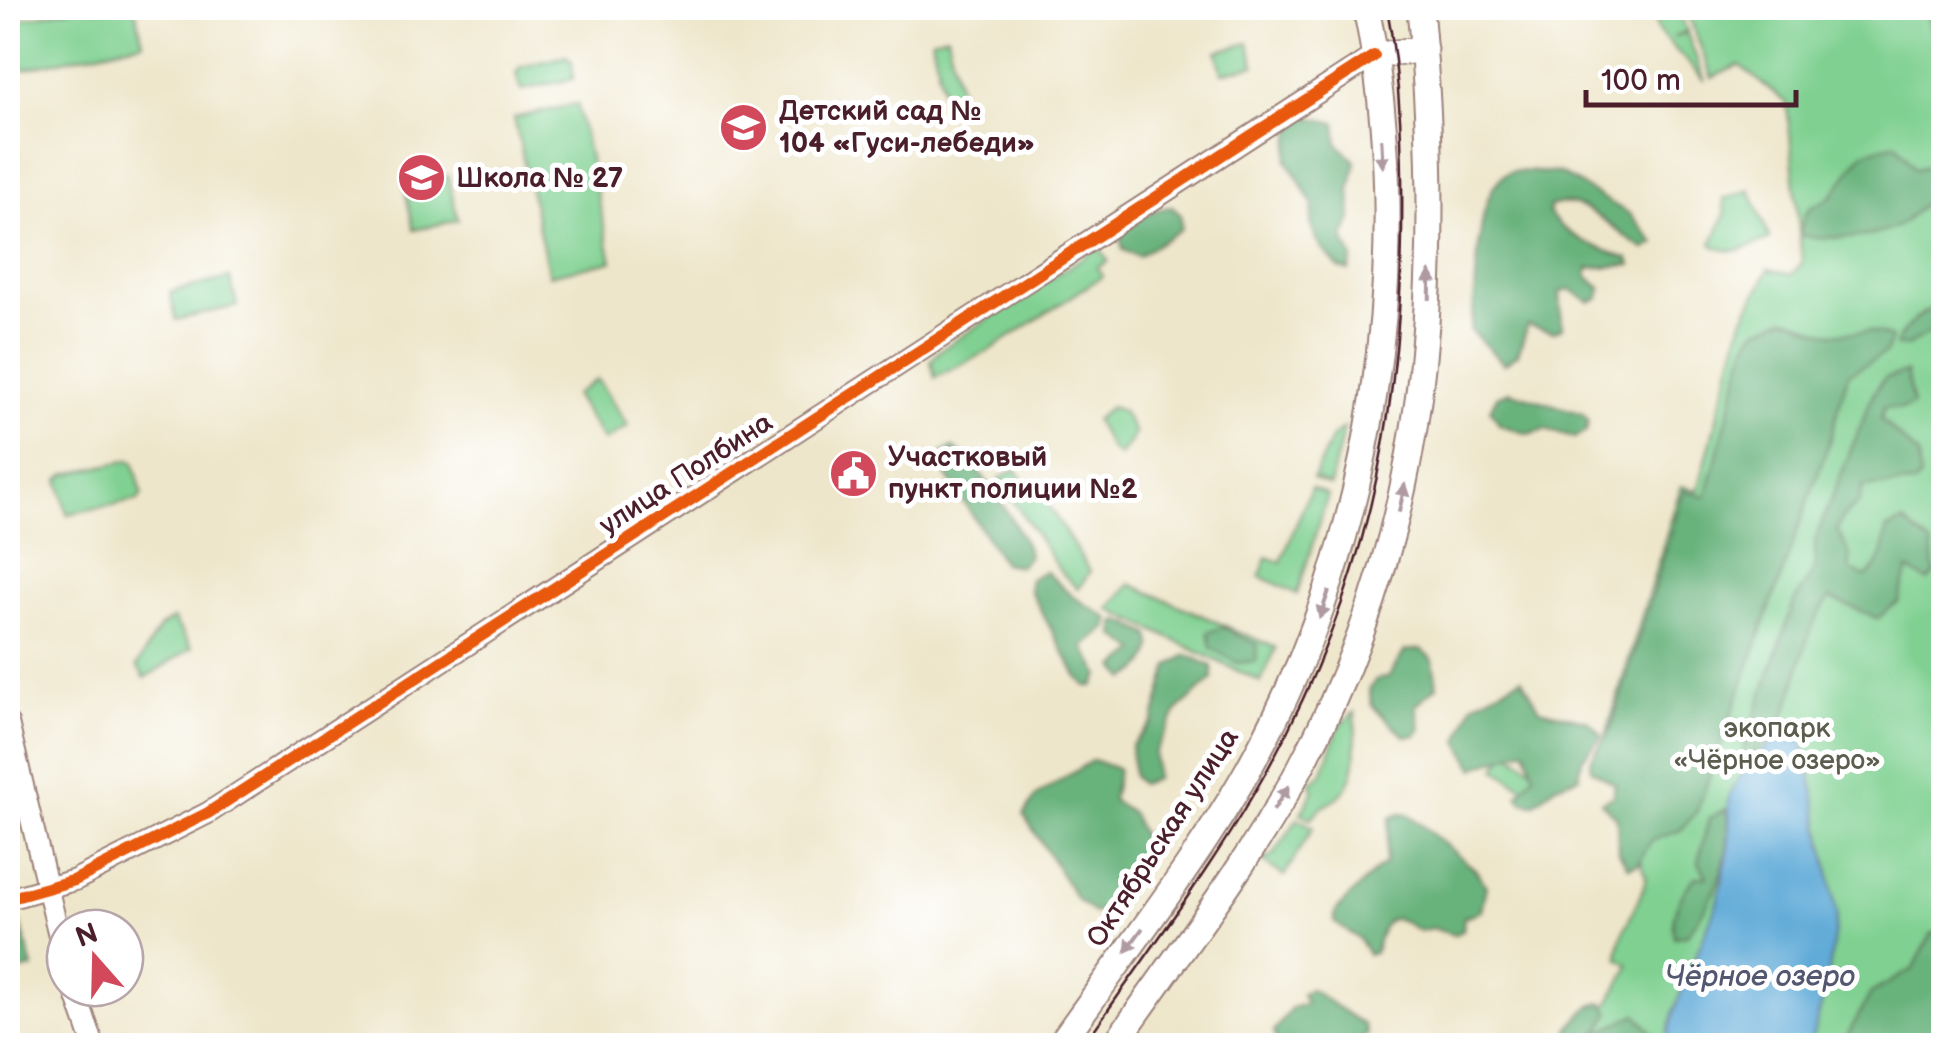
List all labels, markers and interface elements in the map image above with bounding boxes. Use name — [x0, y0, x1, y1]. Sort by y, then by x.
scale bar — [1586, 45, 1796, 107]
text: 100 m — [1601, 63, 1681, 99]
place label: Детский сад № 104 «Гуси-лебеди» — [779, 95, 1035, 160]
school or university icon: Детский сад № 104 «Гуси-лебеди» — [718, 101, 770, 153]
one-way arrow — [1374, 137, 1390, 169]
school or university icon: Школа № 27 — [395, 152, 447, 204]
place label: Школа № 27 — [456, 162, 623, 195]
one-way arrow — [1423, 268, 1439, 300]
street label: улица Полбина — [593, 406, 779, 542]
place label: Участковый пункт полиции №2 — [888, 441, 1138, 506]
public building icon: Участковый пункт полиции №2 — [827, 447, 879, 499]
one-way arrow — [1395, 482, 1411, 513]
one-way arrow — [1315, 590, 1330, 620]
park label: экопарк «Чёрное озеро» — [1673, 712, 1881, 777]
street label: Октябрьская улица — [1080, 722, 1246, 953]
one-way arrow — [1272, 784, 1290, 812]
north arrow — [45, 908, 145, 1008]
text: N — [71, 917, 102, 955]
one-way arrow — [1124, 926, 1144, 953]
water label: Чёрное озеро — [1665, 959, 1855, 995]

